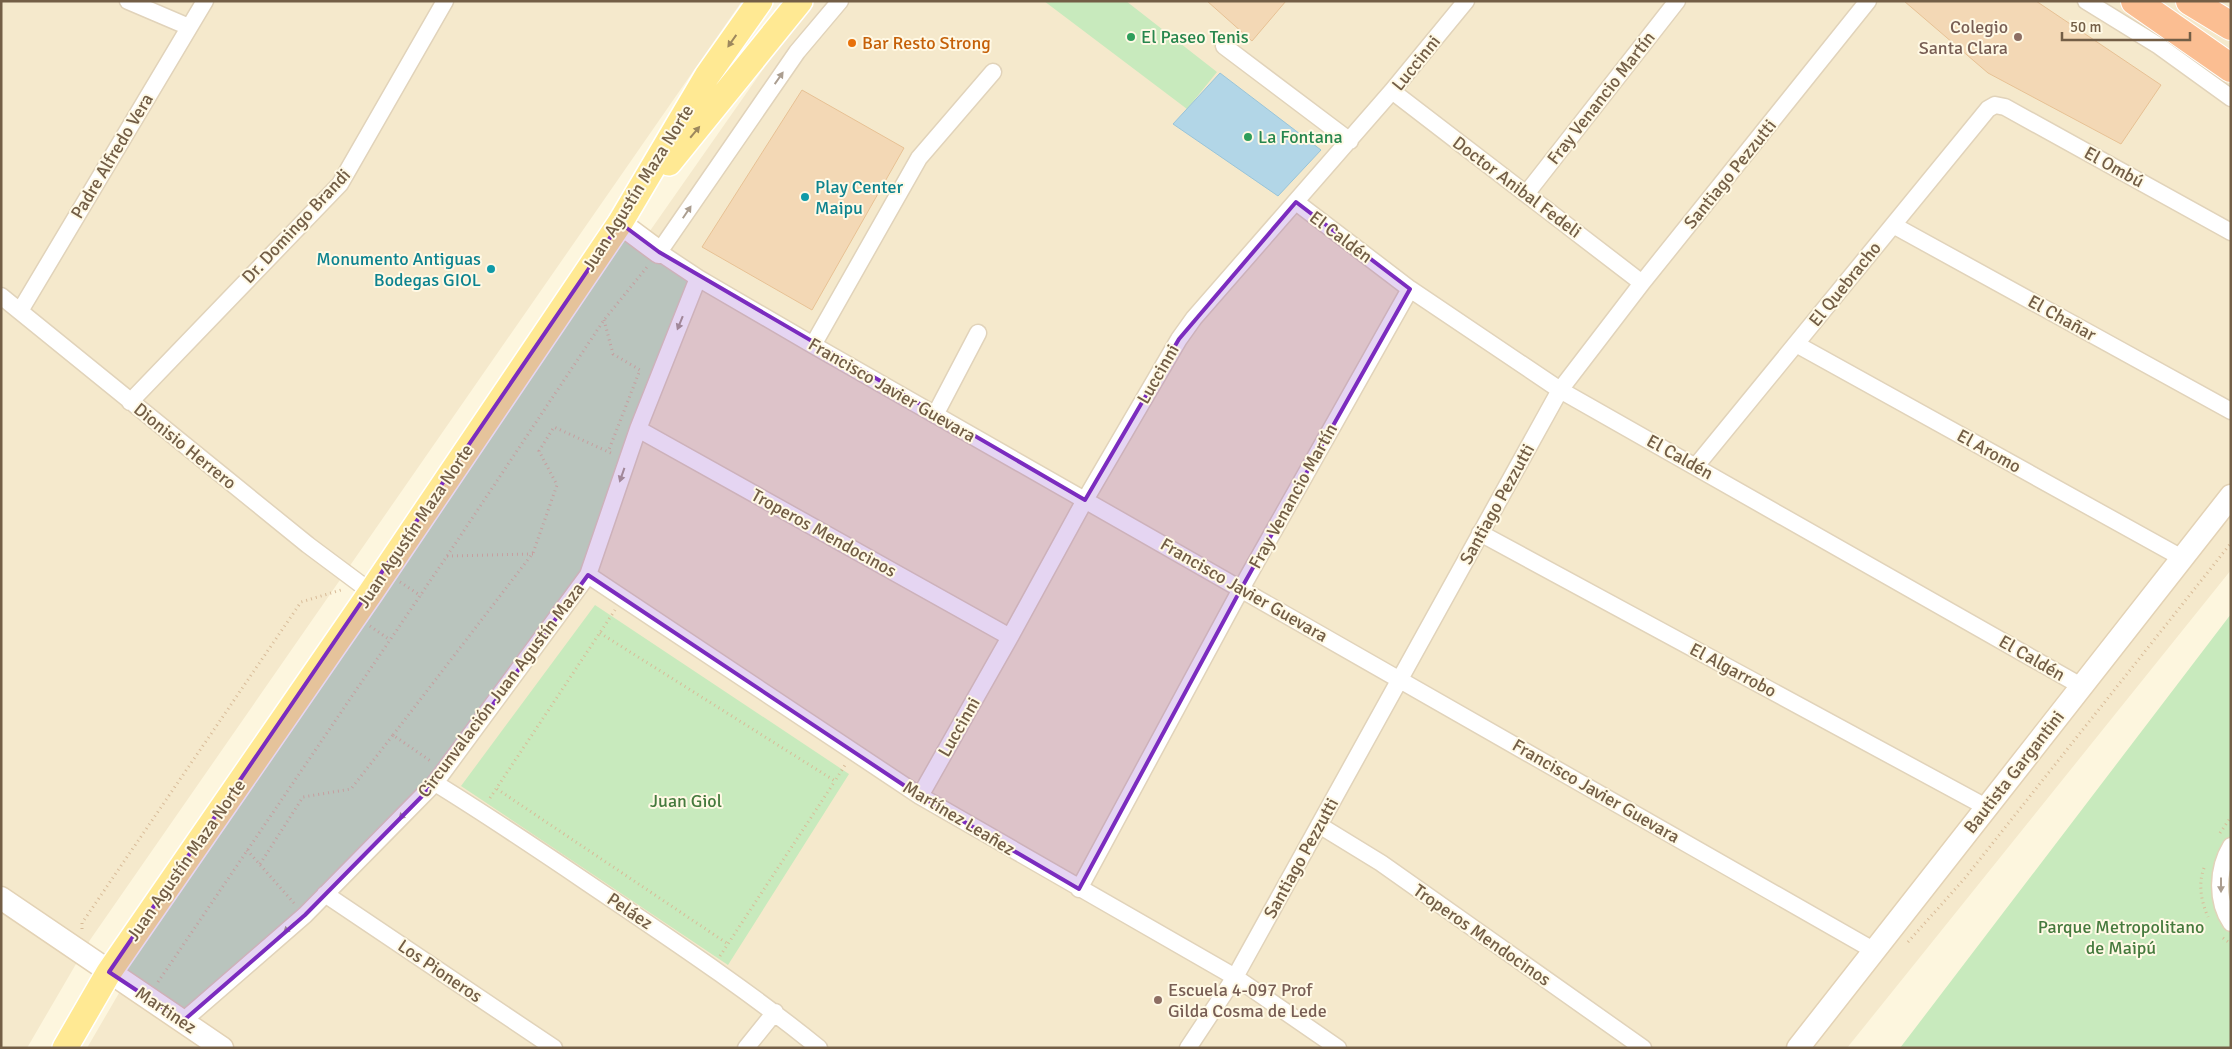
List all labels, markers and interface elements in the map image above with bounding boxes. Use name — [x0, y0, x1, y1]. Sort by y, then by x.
scale bar — [2062, 10, 2190, 42]
place label: Colegio Santa Clara — [1919, 16, 2008, 59]
text: 50 m — [2070, 18, 2101, 36]
place label: El Paseo Tenis — [1141, 26, 1249, 48]
street label: Fray Venancio Martín — [1542, 27, 1660, 169]
marker: El Paseo Tenis — [1125, 31, 1137, 43]
street label: Luccinni — [1387, 31, 1445, 95]
marker: Colegio Santa Clara — [2012, 31, 2024, 43]
place label: Bar Resto Strong — [862, 32, 991, 54]
one-way arrow — [727, 34, 737, 48]
marker: Bar Resto Strong — [846, 37, 858, 49]
one-way arrow — [774, 71, 784, 85]
street label: Padre Alfredo Vera — [66, 89, 158, 223]
street label: Juan Agustín Maza Norte — [578, 101, 698, 275]
street label: Santiago Pezzutti — [1679, 115, 1781, 233]
one-way arrow — [690, 125, 701, 138]
place label: La Fontana — [1258, 126, 1343, 148]
marker: La Fontana — [1242, 131, 1254, 143]
street label: Doctor Anibal Fedeli — [1448, 131, 1586, 243]
street label: El Ombú — [2080, 142, 2148, 192]
street label: Dr. Domingo Brandi — [237, 164, 355, 288]
place label: Play Center Maipu — [815, 176, 904, 219]
marker: Play Center Maipu — [799, 191, 811, 203]
one-way arrow — [682, 205, 691, 219]
street label: El Caldén — [1305, 206, 1377, 268]
street label: El Quebracho — [1804, 237, 1886, 331]
place label: Monumento Antiguas Bodegas GIOL — [316, 248, 481, 291]
marker: Monumento Antiguas Bodegas GIOL — [485, 263, 497, 275]
street label: El Chañar — [2024, 290, 2100, 346]
one-way arrow — [676, 316, 684, 330]
street label: Francisco Javier Guevara — [804, 333, 980, 447]
street label: Luccinni — [1132, 340, 1184, 408]
street label: Dionisio Herrero — [129, 398, 241, 494]
street label: Fray Venancio Martín — [1244, 420, 1342, 572]
street label: El Aromo — [1953, 424, 2025, 478]
street label: El Caldén — [1643, 430, 1717, 484]
street label: Juan Agustín Maza Norte — [352, 440, 478, 612]
street label: Santiago Pezzutti — [1455, 440, 1539, 568]
one-way arrow — [618, 468, 626, 483]
street label: Troperos Mendocinos — [748, 484, 901, 582]
street label: Francisco Javier Guevara — [1156, 533, 1332, 647]
street label: Circunvalación Juan Agustín Maza — [413, 578, 589, 802]
street label: El Caldén — [1995, 630, 2069, 686]
street label: El Algarrobo — [1686, 638, 1780, 702]
street label: Luccinni — [933, 693, 985, 761]
street label: Bautista Gargantini — [1959, 706, 2069, 838]
street label: Francisco Javier Guevara — [1508, 734, 1684, 848]
street label: Juan Agustín Maza Norte — [122, 775, 250, 945]
street label: Martínez Leañez — [899, 776, 1019, 860]
park label: Juan Giol — [650, 790, 722, 812]
street label: Santiago Pezzutti — [1259, 794, 1343, 922]
one-way arrow — [399, 807, 411, 819]
one-way arrow — [2217, 877, 2225, 893]
street label: Troperos Mendocinos — [1409, 879, 1555, 991]
street label: Peláez — [603, 888, 657, 934]
park label: Parque Metropolitano de Maipú — [2038, 916, 2204, 959]
one-way arrow — [283, 923, 296, 934]
street label: Los Pioneros — [394, 935, 486, 1007]
place label: Escuela 4-097 Prof Gilda Cosma de Lede — [1168, 979, 1327, 1022]
street label: Martinez — [131, 982, 201, 1038]
marker: Escuela 4-097 Prof Gilda Cosma de Lede — [1152, 994, 1164, 1006]

